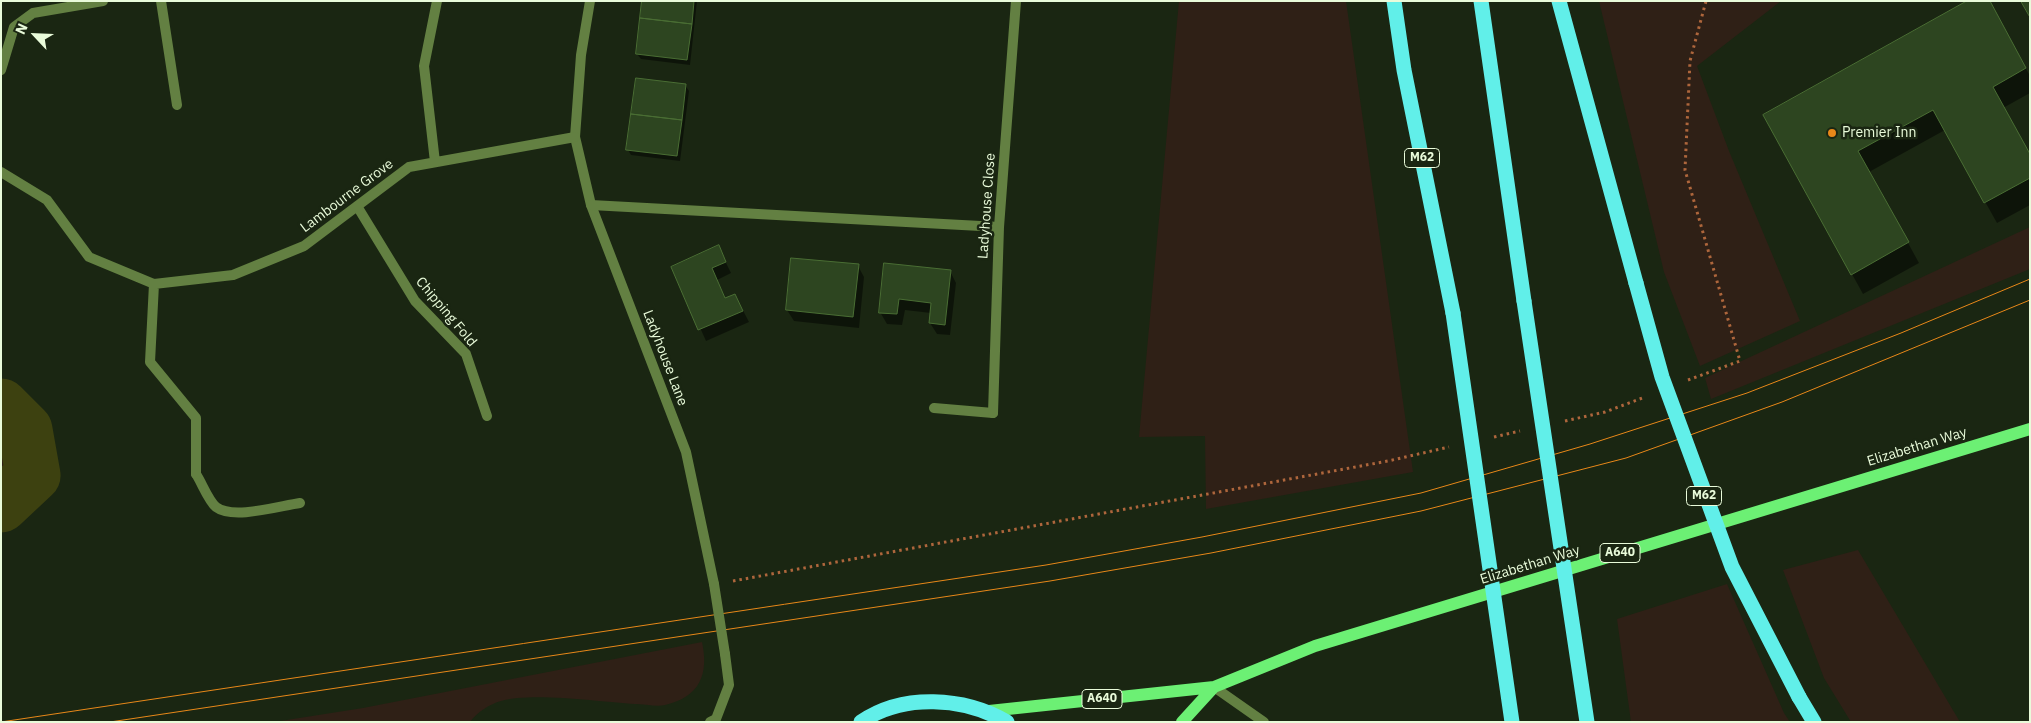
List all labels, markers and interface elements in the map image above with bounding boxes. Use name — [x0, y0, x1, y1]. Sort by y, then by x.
north arrow — [10, 10, 60, 60]
text: N — [11, 20, 32, 37]
place label: Premier Inn — [1842, 125, 1916, 141]
marker: Premier Inn — [1826, 127, 1838, 139]
road number: M62 — [1404, 148, 1440, 168]
street label: Ladyhouse Close — [975, 153, 999, 259]
street label: Lambourne Grove — [297, 156, 397, 236]
street label: Chipping Fold — [412, 274, 480, 350]
street label: Ladyhouse Lane — [639, 308, 691, 408]
street label: Elizabethan Way — [1865, 424, 1969, 470]
road number: M62 — [1686, 486, 1722, 506]
street label: Elizabethan Way — [1478, 542, 1582, 588]
road number: A640 — [1600, 544, 1640, 562]
road number: A640 — [1082, 690, 1122, 709]

